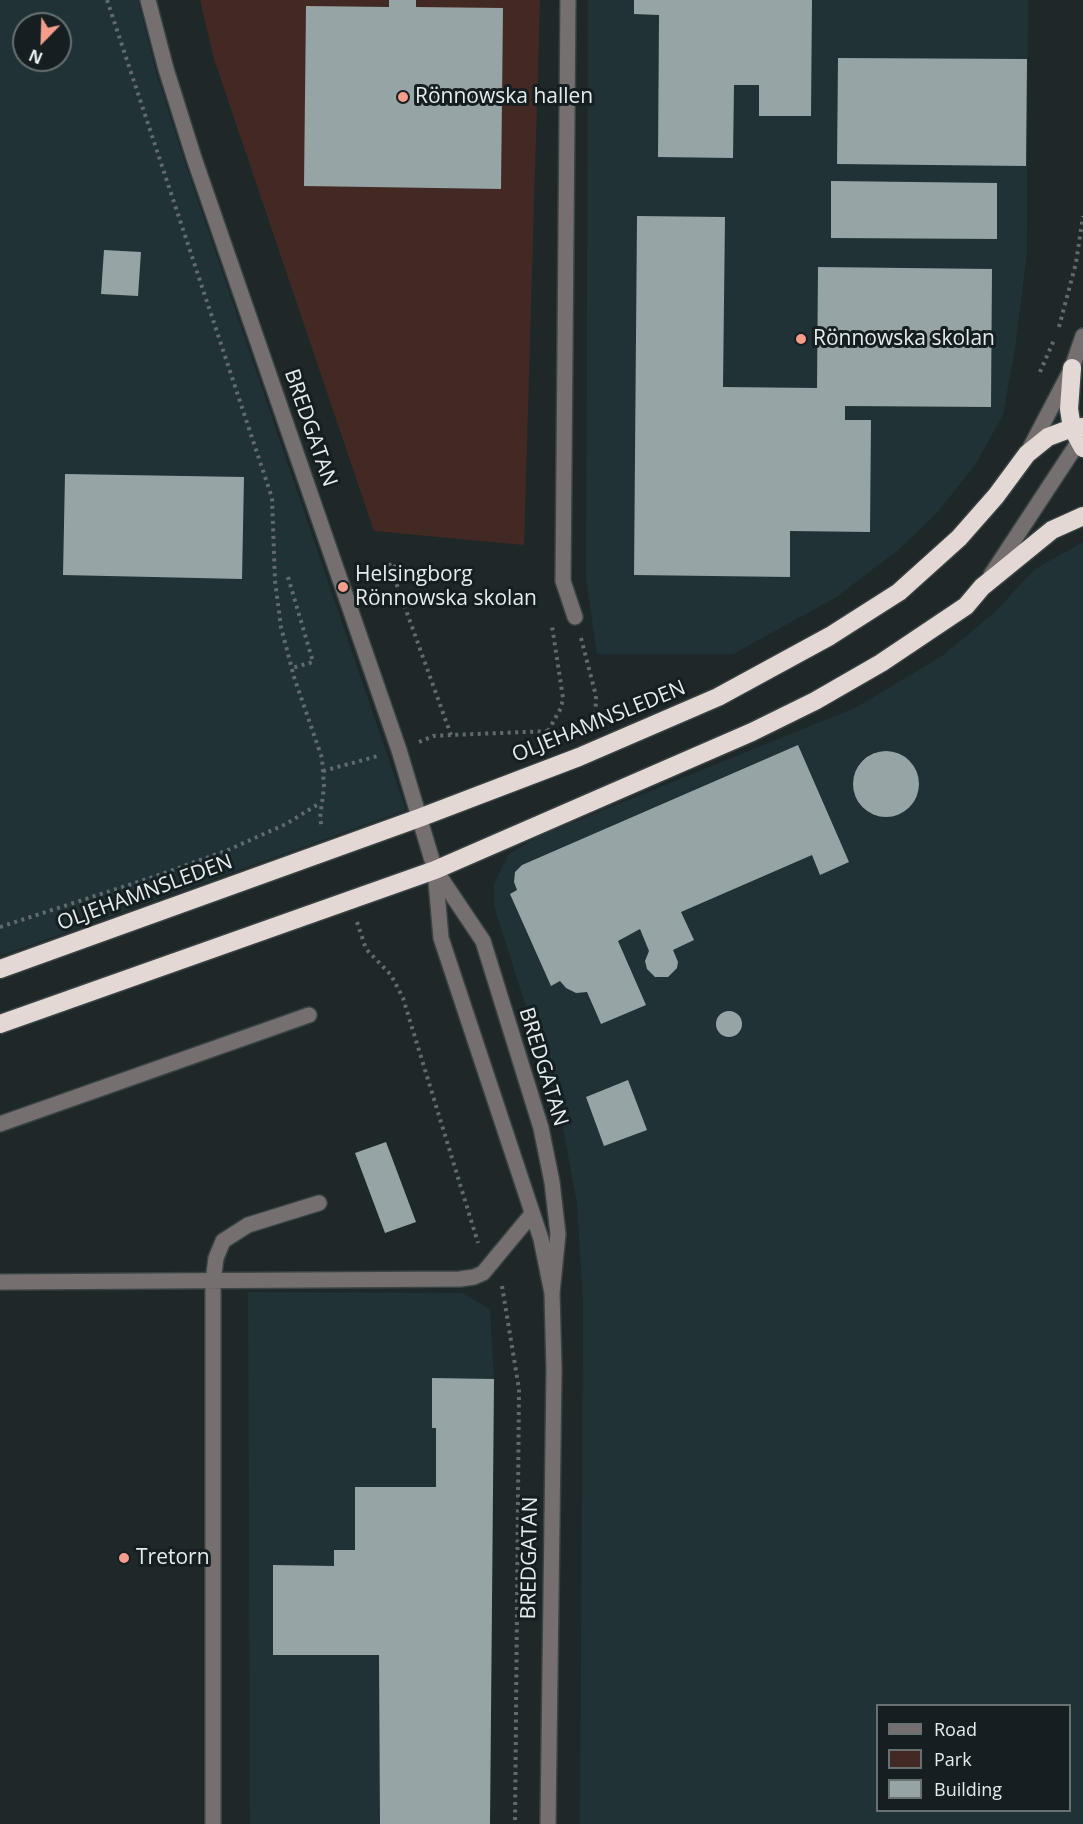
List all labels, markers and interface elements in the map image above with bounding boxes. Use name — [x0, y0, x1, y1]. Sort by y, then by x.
north arrow — [12, 12, 72, 72]
text: N — [25, 44, 46, 69]
place label: Rönnowska hallen — [415, 84, 593, 110]
marker: Rönnowska hallen — [396, 90, 410, 104]
place label: Rönnowska skolan — [813, 326, 995, 352]
marker: Rönnowska skolan — [794, 332, 808, 346]
street label: BREDGATAN — [278, 366, 342, 490]
place label: Helsingborg Rönnowska skolan — [355, 562, 537, 612]
marker: Helsingborg Rönnowska skolan — [336, 580, 350, 594]
street label: OLJEHAMNSLEDEN — [509, 676, 689, 768]
street label: OLJEHAMNSLEDEN — [54, 850, 236, 936]
street label: BREDGATAN — [513, 1005, 573, 1129]
street label: BREDGATAN — [516, 1496, 544, 1620]
place label: Tretorn — [136, 1545, 210, 1571]
marker: Tretorn — [117, 1551, 131, 1565]
legend — [876, 1704, 1071, 1812]
text: Road — [934, 1717, 977, 1741]
text: Park — [934, 1747, 972, 1771]
text: Building — [934, 1777, 1002, 1801]

